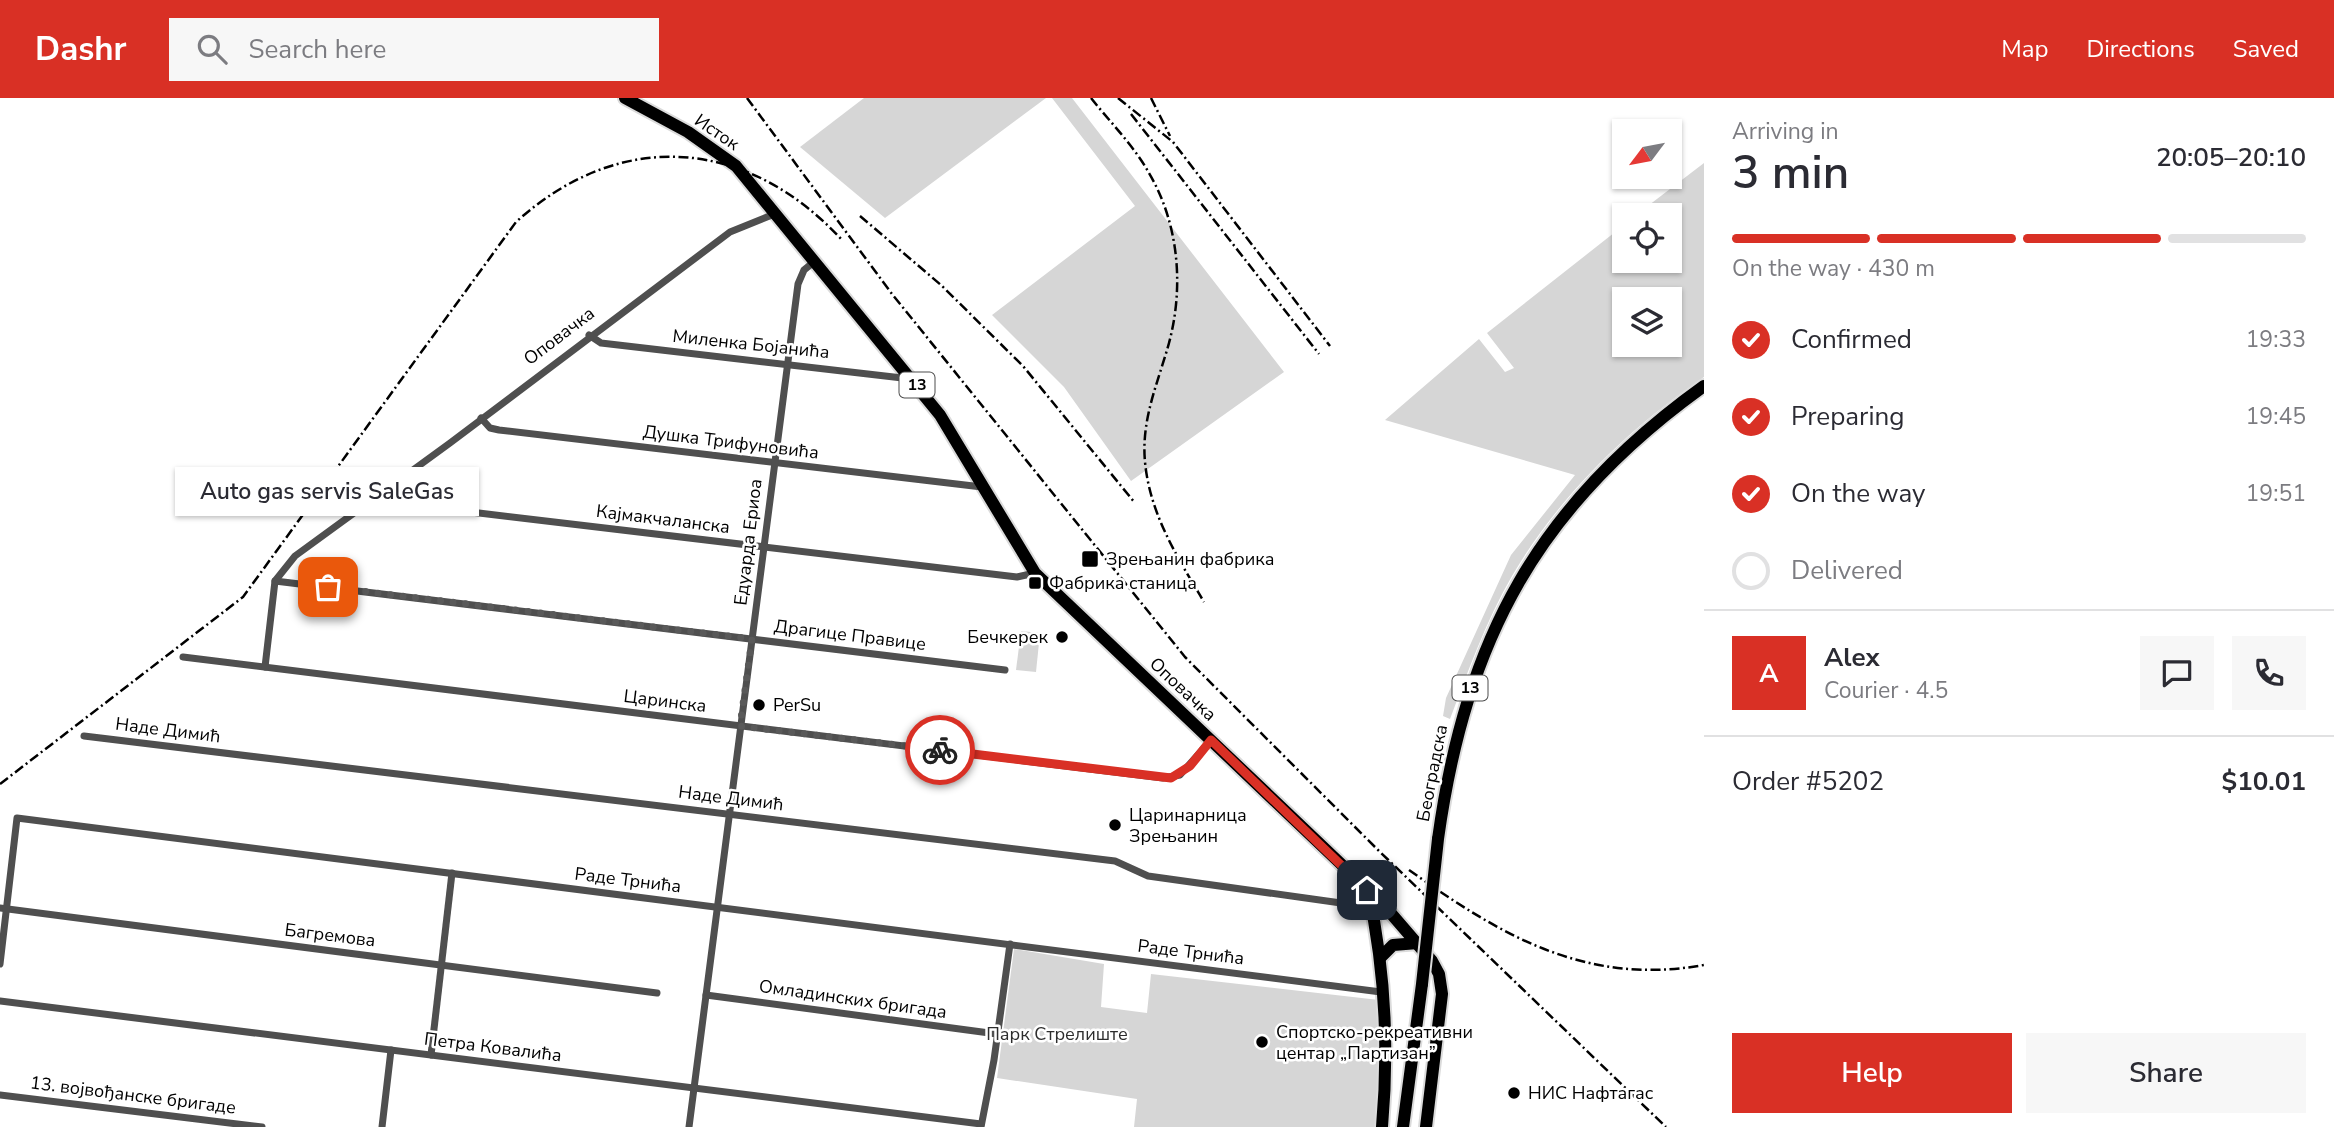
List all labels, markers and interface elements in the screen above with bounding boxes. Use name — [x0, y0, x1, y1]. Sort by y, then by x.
search box — [169, 18, 659, 81]
text: Dashr — [35, 27, 127, 72]
icon: search — [193, 30, 231, 68]
text: Search here — [249, 32, 386, 67]
text: Map — [2001, 33, 2048, 65]
text: Directions — [2086, 33, 2195, 65]
text: Saved — [2233, 33, 2299, 65]
street label: Исток — [690, 108, 745, 156]
text: Arriving in — [1732, 116, 1839, 147]
north arrow — [1612, 119, 1682, 189]
map controls — [1612, 119, 1682, 357]
text: 20:05–20:10 — [2156, 140, 2306, 175]
text: 3 min — [1732, 141, 1849, 204]
button: locate — [1612, 203, 1682, 273]
text: On the way · 430 m — [1732, 253, 1935, 284]
button: layers — [1612, 287, 1682, 357]
street label: Оповачка — [519, 301, 599, 371]
icon: check — [1732, 321, 1770, 359]
text: Confirmed — [1791, 322, 1912, 357]
street label: Миленка Бојанића — [671, 324, 831, 364]
text: 19:33 — [2246, 324, 2306, 355]
road number: 13 — [900, 372, 934, 398]
icon: check — [1732, 398, 1770, 436]
text: Preparing — [1791, 399, 1904, 434]
text: 19:45 — [2246, 401, 2306, 432]
street label: Душка Трифуновића — [642, 419, 820, 465]
callout: Auto gas servis SaleGas — [176, 468, 480, 517]
icon: check — [1732, 475, 1770, 513]
text: Auto gas servis SaleGas — [200, 476, 454, 507]
text: On the way — [1791, 476, 1925, 511]
street label: Едуарда Ериоа — [728, 477, 768, 607]
text: 19:51 — [2246, 478, 2306, 509]
street label: Кајмакчаланска — [595, 499, 731, 539]
place label: Зрењанин фабрика — [1106, 547, 1274, 571]
marker: Зрењанин фабрика — [1080, 549, 1100, 569]
text: Delivered — [1791, 553, 1903, 588]
pin — [298, 557, 358, 617]
icon: bag — [309, 568, 347, 606]
place label: Фабрика станица — [1049, 571, 1197, 595]
marker: Фабрика станица — [1027, 575, 1043, 591]
street label: Драгице Правице — [773, 614, 927, 656]
place label: Бечкерек — [967, 625, 1049, 649]
marker: Бечкерек — [1054, 629, 1070, 645]
button: chat — [2140, 636, 2214, 710]
button: phone — [2232, 636, 2306, 710]
text: Alex — [1824, 640, 1880, 675]
street label: Оповачка — [1144, 652, 1222, 726]
text: A — [1759, 656, 1779, 691]
text: Courier · 4.5 — [1824, 675, 1948, 706]
road number: 13 — [1452, 676, 1488, 701]
street label: Царинска — [622, 684, 708, 718]
place label: PerSu — [773, 693, 821, 717]
marker: PerSu — [751, 697, 767, 713]
street label: Наде Димић — [114, 712, 222, 748]
courier — [905, 715, 975, 785]
street label: Београдска — [1411, 722, 1453, 824]
icon: bike — [921, 731, 959, 769]
text: Order #5202 — [1732, 764, 1884, 799]
text: $10.01 — [2222, 764, 2306, 799]
street label: Наде Димић — [677, 780, 785, 816]
place label: Царинарница Зрењанин — [1129, 803, 1247, 848]
marker: Царинарница Зрењанин — [1107, 817, 1123, 833]
pin — [1337, 860, 1397, 920]
street label: Раде Трнића — [573, 862, 683, 898]
icon: home — [1348, 871, 1386, 909]
street label: Багремова — [283, 918, 377, 952]
street label: Раде Трнића — [1136, 934, 1246, 970]
street label: Омладинских бригада — [758, 974, 948, 1024]
place label: Спортско-рекреативни центар „Партизан” — [1276, 1020, 1473, 1065]
park label: Парк Стрелиште — [986, 1022, 1128, 1046]
street label: Петра Ковалића — [423, 1027, 563, 1067]
button: Help — [1732, 1033, 2012, 1113]
button: Share — [2026, 1033, 2306, 1113]
marker: Спортско-рекреативни центар „Партизан” — [1254, 1034, 1270, 1050]
street label: 13. војвођанске бригаде — [29, 1070, 237, 1120]
place label: НИС Нафтагас — [1528, 1081, 1654, 1105]
marker: НИС Нафтагас — [1506, 1085, 1522, 1101]

